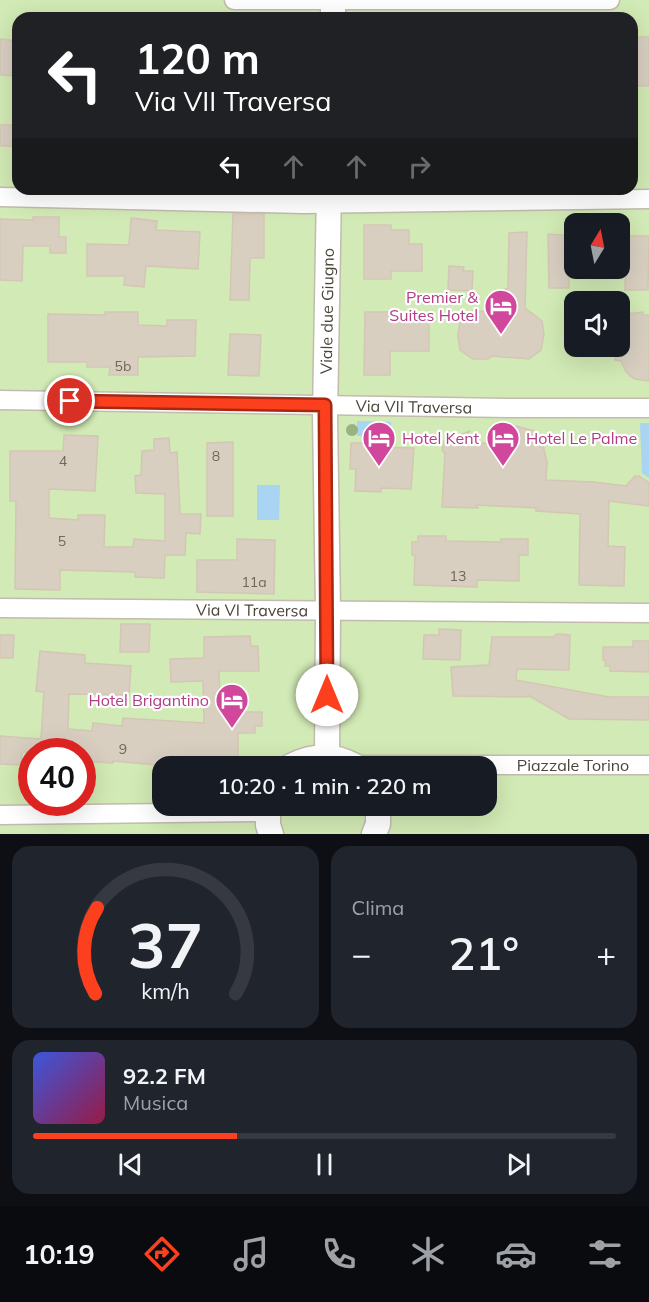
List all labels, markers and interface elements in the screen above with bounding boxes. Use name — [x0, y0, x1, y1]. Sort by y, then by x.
text: 120 m — [135, 32, 260, 85]
icon: left — [36, 36, 114, 114]
text: Via VII Traversa — [135, 84, 331, 118]
icon: left — [214, 150, 247, 183]
icon: ahead — [277, 150, 310, 183]
icon: ahead — [340, 150, 373, 183]
icon: right — [403, 150, 436, 183]
north arrow — [564, 213, 630, 279]
map controls — [564, 213, 630, 357]
street label: Viale due Giugno — [316, 248, 338, 374]
place label: Premier & Suites Hotel — [389, 287, 478, 325]
hotel icon: Premier & Suites Hotel — [483, 288, 519, 335]
button: sound — [564, 291, 630, 357]
house number: 5b — [115, 357, 131, 375]
pin — [44, 375, 95, 426]
icon: arrive — [53, 384, 86, 417]
street label: Via VII Traversa — [356, 396, 472, 417]
hotel icon: Hotel Kent — [361, 420, 397, 467]
hotel icon: Hotel Le Palme — [485, 420, 521, 467]
place label: Hotel Kent — [402, 428, 480, 448]
place label: Hotel Le Palme — [526, 428, 637, 448]
house number: 8 — [212, 447, 220, 465]
house number: 4 — [59, 452, 68, 470]
house number: 5 — [58, 532, 66, 550]
house number: 13 — [450, 567, 466, 585]
house number: 11a — [241, 573, 267, 591]
street label: Via VI Traversa — [196, 600, 308, 620]
position arrow — [295, 663, 359, 727]
hotel icon: Hotel Brigantino — [214, 682, 250, 729]
place label: Hotel Brigantino — [88, 690, 209, 710]
speed limit sign: 40 — [18, 738, 96, 816]
house number: 9 — [119, 740, 127, 758]
street label: Piazzale Torino — [517, 755, 629, 775]
text: 10:20 · 1 min · 220 m — [217, 772, 432, 800]
text: Clima — [352, 895, 404, 920]
text: 37 — [128, 905, 203, 984]
text: 21° — [448, 925, 519, 981]
text: − — [352, 933, 371, 974]
text: + — [596, 933, 616, 974]
text: km/h — [141, 977, 189, 1004]
text: 92.2 FM — [123, 1062, 206, 1090]
text: Musica — [123, 1090, 188, 1115]
icon: previous — [114, 1148, 147, 1181]
icon: pause — [308, 1148, 341, 1181]
icon: next — [502, 1148, 535, 1181]
icon: directions — [141, 1233, 183, 1275]
icon: music — [230, 1233, 272, 1275]
icon: phone — [318, 1233, 360, 1275]
icon: climate — [407, 1233, 449, 1275]
icon: car — [495, 1233, 537, 1275]
icon: filters — [584, 1233, 626, 1275]
text: 10:19 — [23, 1237, 95, 1271]

